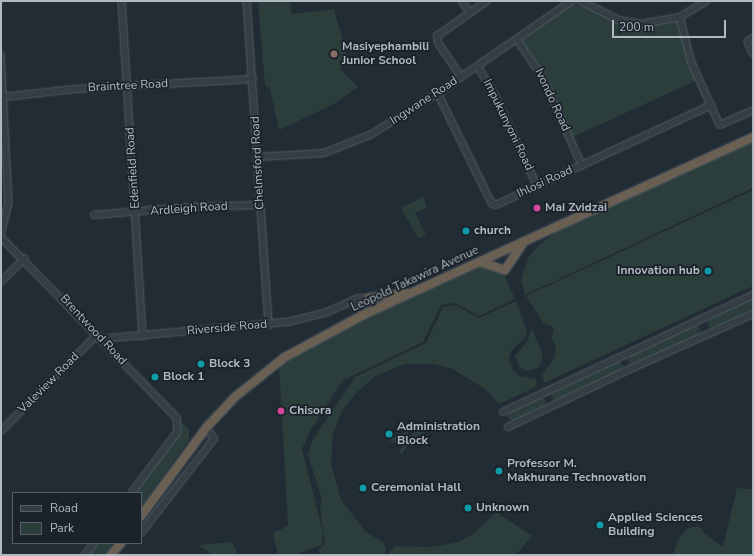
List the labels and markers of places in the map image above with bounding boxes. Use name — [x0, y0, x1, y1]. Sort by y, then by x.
place label: Masiyephambili Junior School — [342, 40, 429, 68]
marker: Masiyephambili Junior School — [329, 49, 339, 59]
place label: Mai Zvidzai — [545, 201, 607, 215]
marker: Mai Zvidzai — [532, 203, 542, 213]
place label: church — [474, 224, 511, 238]
marker: church — [461, 226, 471, 236]
place label: Innovation hub — [617, 264, 700, 278]
marker: Innovation hub — [703, 266, 713, 276]
place label: Block 3 — [209, 357, 250, 371]
marker: Block 3 — [196, 359, 206, 369]
place label: Block 1 — [163, 370, 204, 384]
marker: Block 1 — [150, 372, 160, 382]
place label: Chisora — [289, 404, 331, 418]
marker: Chisora — [276, 406, 286, 416]
place label: Administration Block — [397, 420, 480, 448]
marker: Administration Block — [384, 429, 394, 439]
place label: Professor M. Makhurane Technovation — [507, 457, 646, 485]
marker: Professor M. Makhurane Technovation — [494, 466, 504, 476]
place label: Ceremonial Hall — [371, 481, 461, 495]
marker: Ceremonial Hall — [358, 483, 368, 493]
place label: Unknown — [476, 501, 529, 515]
marker: Unknown — [463, 503, 473, 513]
place label: Applied Sciences Building — [608, 511, 703, 539]
marker: Applied Sciences Building — [595, 520, 605, 530]

